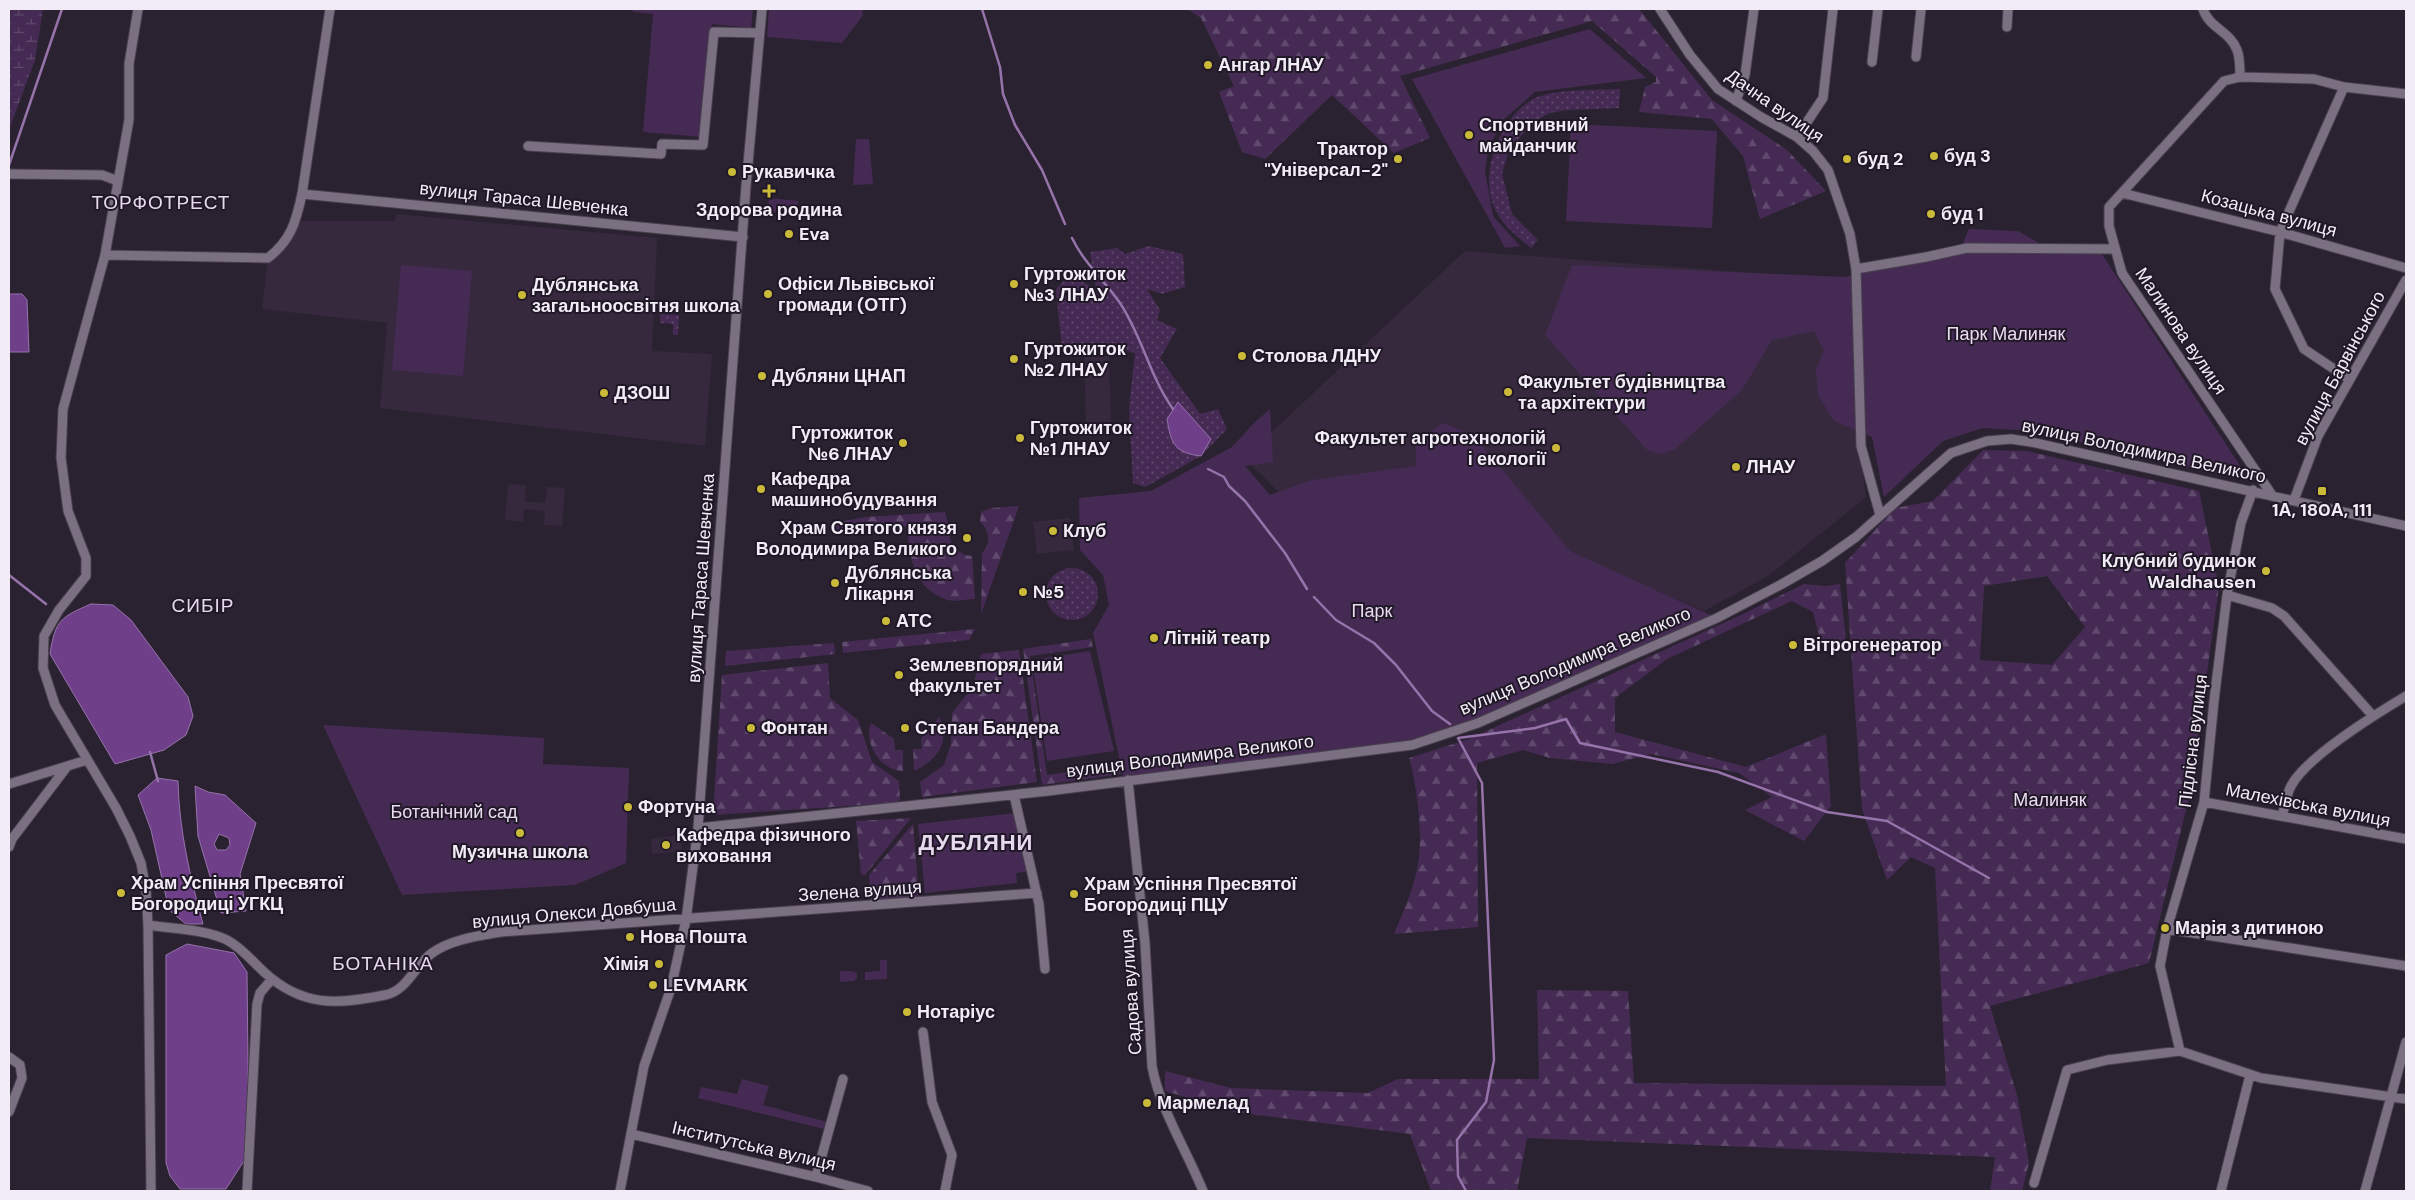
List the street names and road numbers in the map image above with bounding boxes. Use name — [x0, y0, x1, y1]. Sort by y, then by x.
street label: Дачна вулиця — [1721, 63, 1829, 149]
street label: вулиця Тараса Шевченка — [418, 176, 631, 222]
street label: Козацька вулиця — [2198, 183, 2340, 243]
street label: Малинова вулиця — [2130, 263, 2232, 399]
street label: вулиця Барвінського — [2289, 287, 2391, 449]
street label: вулиця Володимира Великого — [2020, 413, 2268, 489]
street label: вулиця Тараса Шевченка — [682, 471, 720, 684]
street label: вулиця Володимира Великого — [1456, 601, 1694, 721]
street label: Підлісна вулиця — [2173, 673, 2213, 809]
street label: вулиця Володимира Великого — [1065, 729, 1315, 783]
street label: Малехівська вулиця — [2223, 777, 2393, 833]
street label: Зелена вулиця — [797, 875, 923, 907]
street label: вулиця Олекси Довбуша — [471, 892, 678, 934]
street label: Садова вулиця — [1115, 928, 1147, 1056]
street label: Інститутська вулиця — [670, 1115, 838, 1177]

